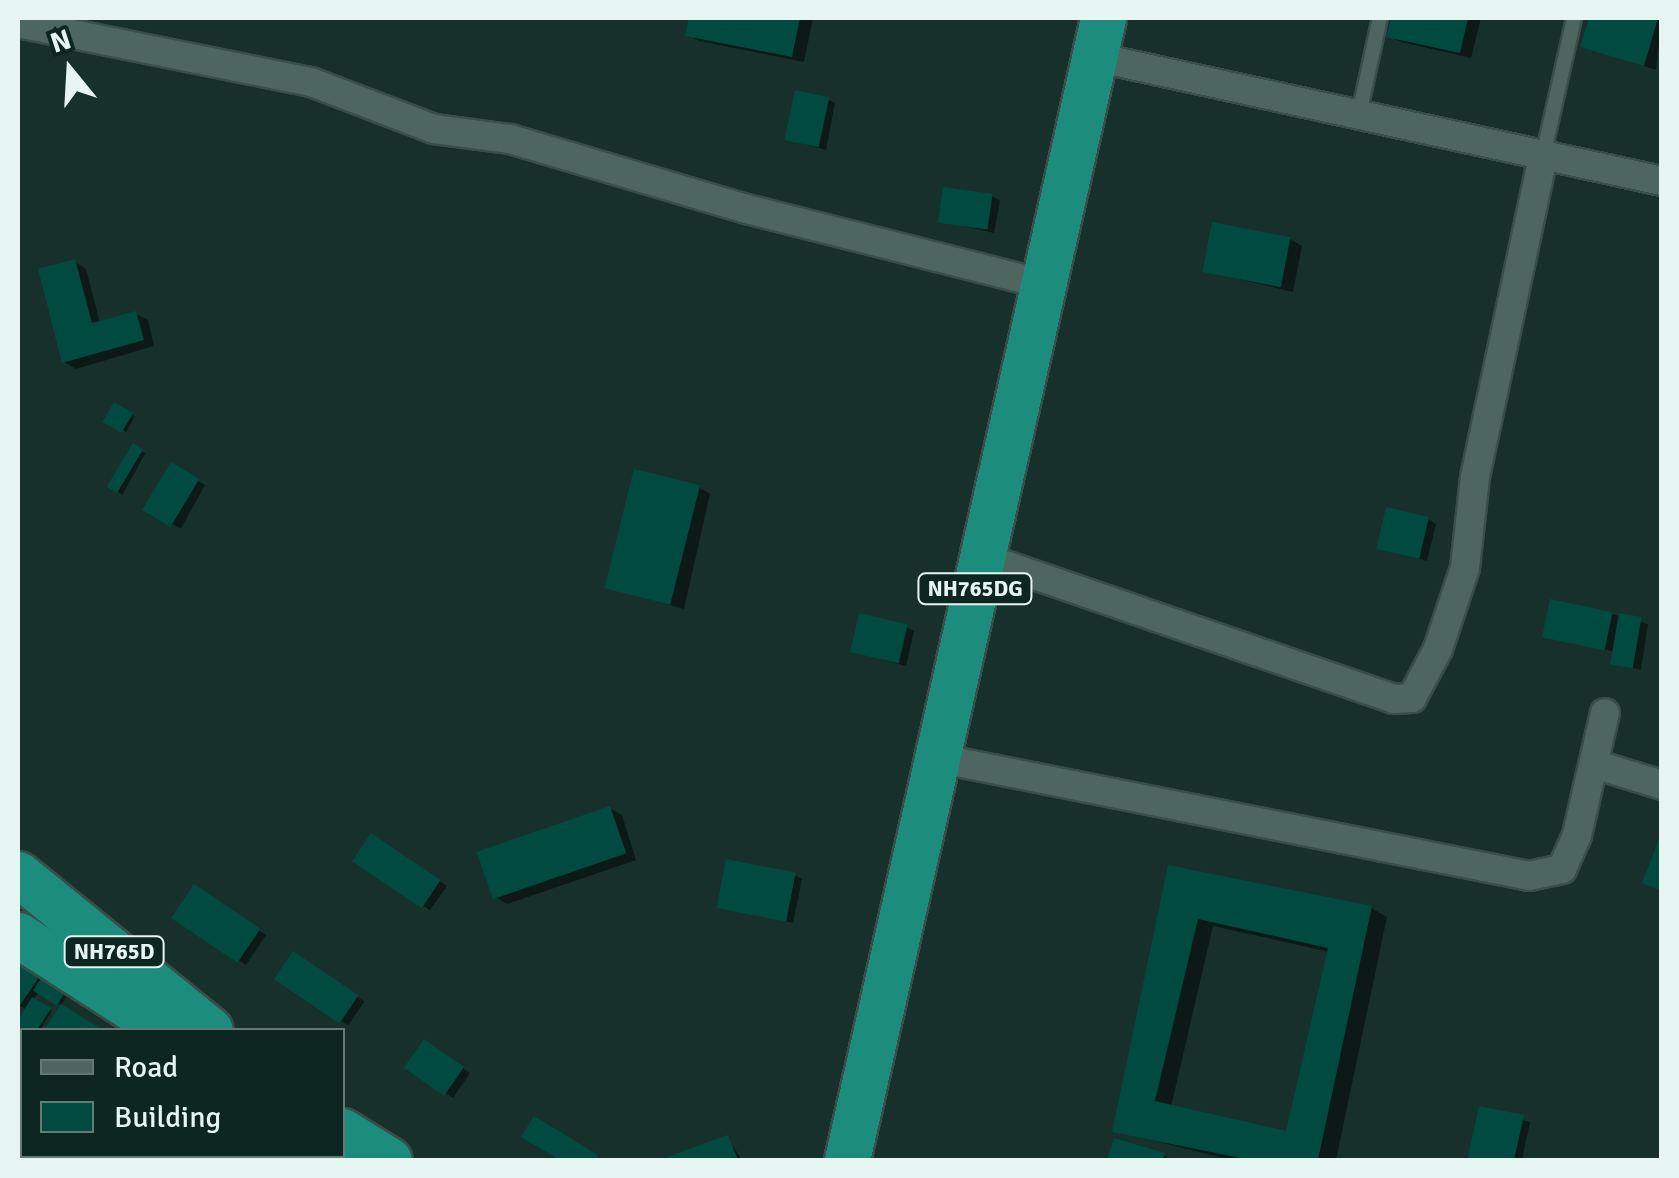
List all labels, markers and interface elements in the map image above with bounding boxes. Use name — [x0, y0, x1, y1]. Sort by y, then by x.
north arrow — [20, 20, 120, 120]
text: N — [46, 22, 75, 61]
road number: NH765DG — [915, 572, 1035, 606]
road number: NH765D — [62, 935, 166, 969]
legend — [20, 1028, 345, 1158]
text: Road — [114, 1049, 178, 1086]
text: Building — [114, 1099, 221, 1136]

